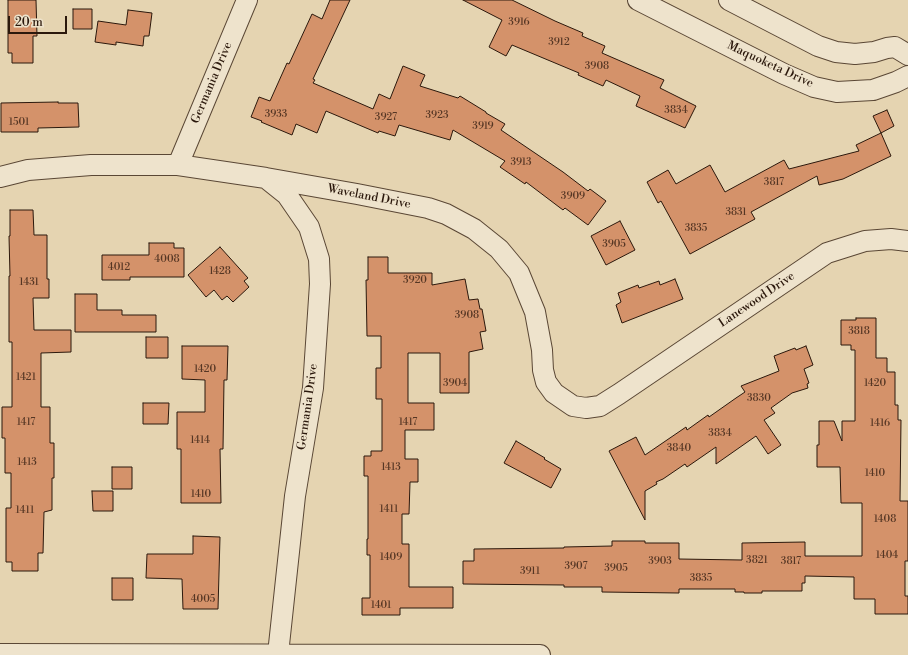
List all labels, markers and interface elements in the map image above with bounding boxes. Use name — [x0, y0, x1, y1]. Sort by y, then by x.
scale bar — [10, 8, 69, 34]
text: 20 m — [15, 15, 43, 30]
house number: 3916 — [508, 17, 530, 29]
house number: 3912 — [548, 37, 570, 49]
street label: Maquoketa Drive — [725, 39, 815, 91]
street label: Germania Drive — [188, 40, 236, 126]
house number: 3908 — [585, 61, 609, 73]
house number: 3834 — [664, 105, 688, 117]
house number: 3933 — [265, 109, 287, 121]
house number: 3923 — [426, 110, 448, 122]
house number: 3927 — [375, 112, 397, 124]
house number: 1501 — [9, 117, 29, 129]
house number: 3919 — [472, 121, 494, 133]
house number: 3913 — [510, 157, 532, 169]
house number: 3817 — [764, 177, 784, 189]
street label: Waveland Drive — [326, 182, 412, 212]
house number: 3909 — [561, 191, 585, 203]
house number: 3831 — [725, 207, 747, 219]
house number: 3835 — [685, 223, 707, 235]
house number: 3905 — [602, 239, 626, 251]
house number: 4008 — [154, 254, 180, 266]
house number: 4012 — [108, 262, 130, 274]
house number: 1428 — [209, 266, 231, 278]
street label: Lanewood Drive — [716, 269, 798, 331]
house number: 3920 — [403, 275, 427, 287]
house number: 1431 — [19, 277, 39, 289]
house number: 3908 — [455, 310, 479, 322]
house number: 3818 — [848, 326, 870, 338]
street label: Germania Drive — [295, 363, 321, 451]
house number: 1420 — [194, 364, 216, 376]
house number: 1421 — [16, 372, 36, 384]
house number: 3904 — [443, 378, 467, 390]
house number: 1420 — [864, 378, 886, 390]
house number: 3830 — [747, 393, 771, 405]
house number: 1417 — [17, 417, 35, 429]
house number: 1417 — [399, 417, 417, 429]
house number: 1416 — [870, 418, 890, 430]
house number: 3834 — [708, 428, 732, 440]
house number: 1414 — [190, 435, 210, 447]
house number: 3840 — [667, 443, 691, 455]
house number: 1413 — [17, 457, 37, 469]
house number: 1413 — [381, 462, 401, 474]
house number: 1410 — [865, 468, 885, 480]
house number: 1410 — [191, 489, 211, 501]
house number: 1411 — [380, 504, 398, 516]
house number: 1411 — [16, 505, 34, 517]
house number: 1408 — [874, 514, 896, 526]
house number: 1404 — [876, 550, 898, 562]
house number: 1409 — [380, 552, 402, 564]
house number: 3821 — [746, 555, 768, 567]
house number: 3903 — [648, 556, 672, 568]
house number: 3817 — [781, 556, 801, 568]
house number: 3907 — [564, 561, 588, 573]
house number: 3905 — [604, 563, 628, 575]
house number: 3911 — [520, 566, 540, 578]
house number: 3835 — [690, 573, 712, 585]
house number: 4005 — [191, 594, 215, 606]
house number: 1401 — [371, 600, 391, 612]

